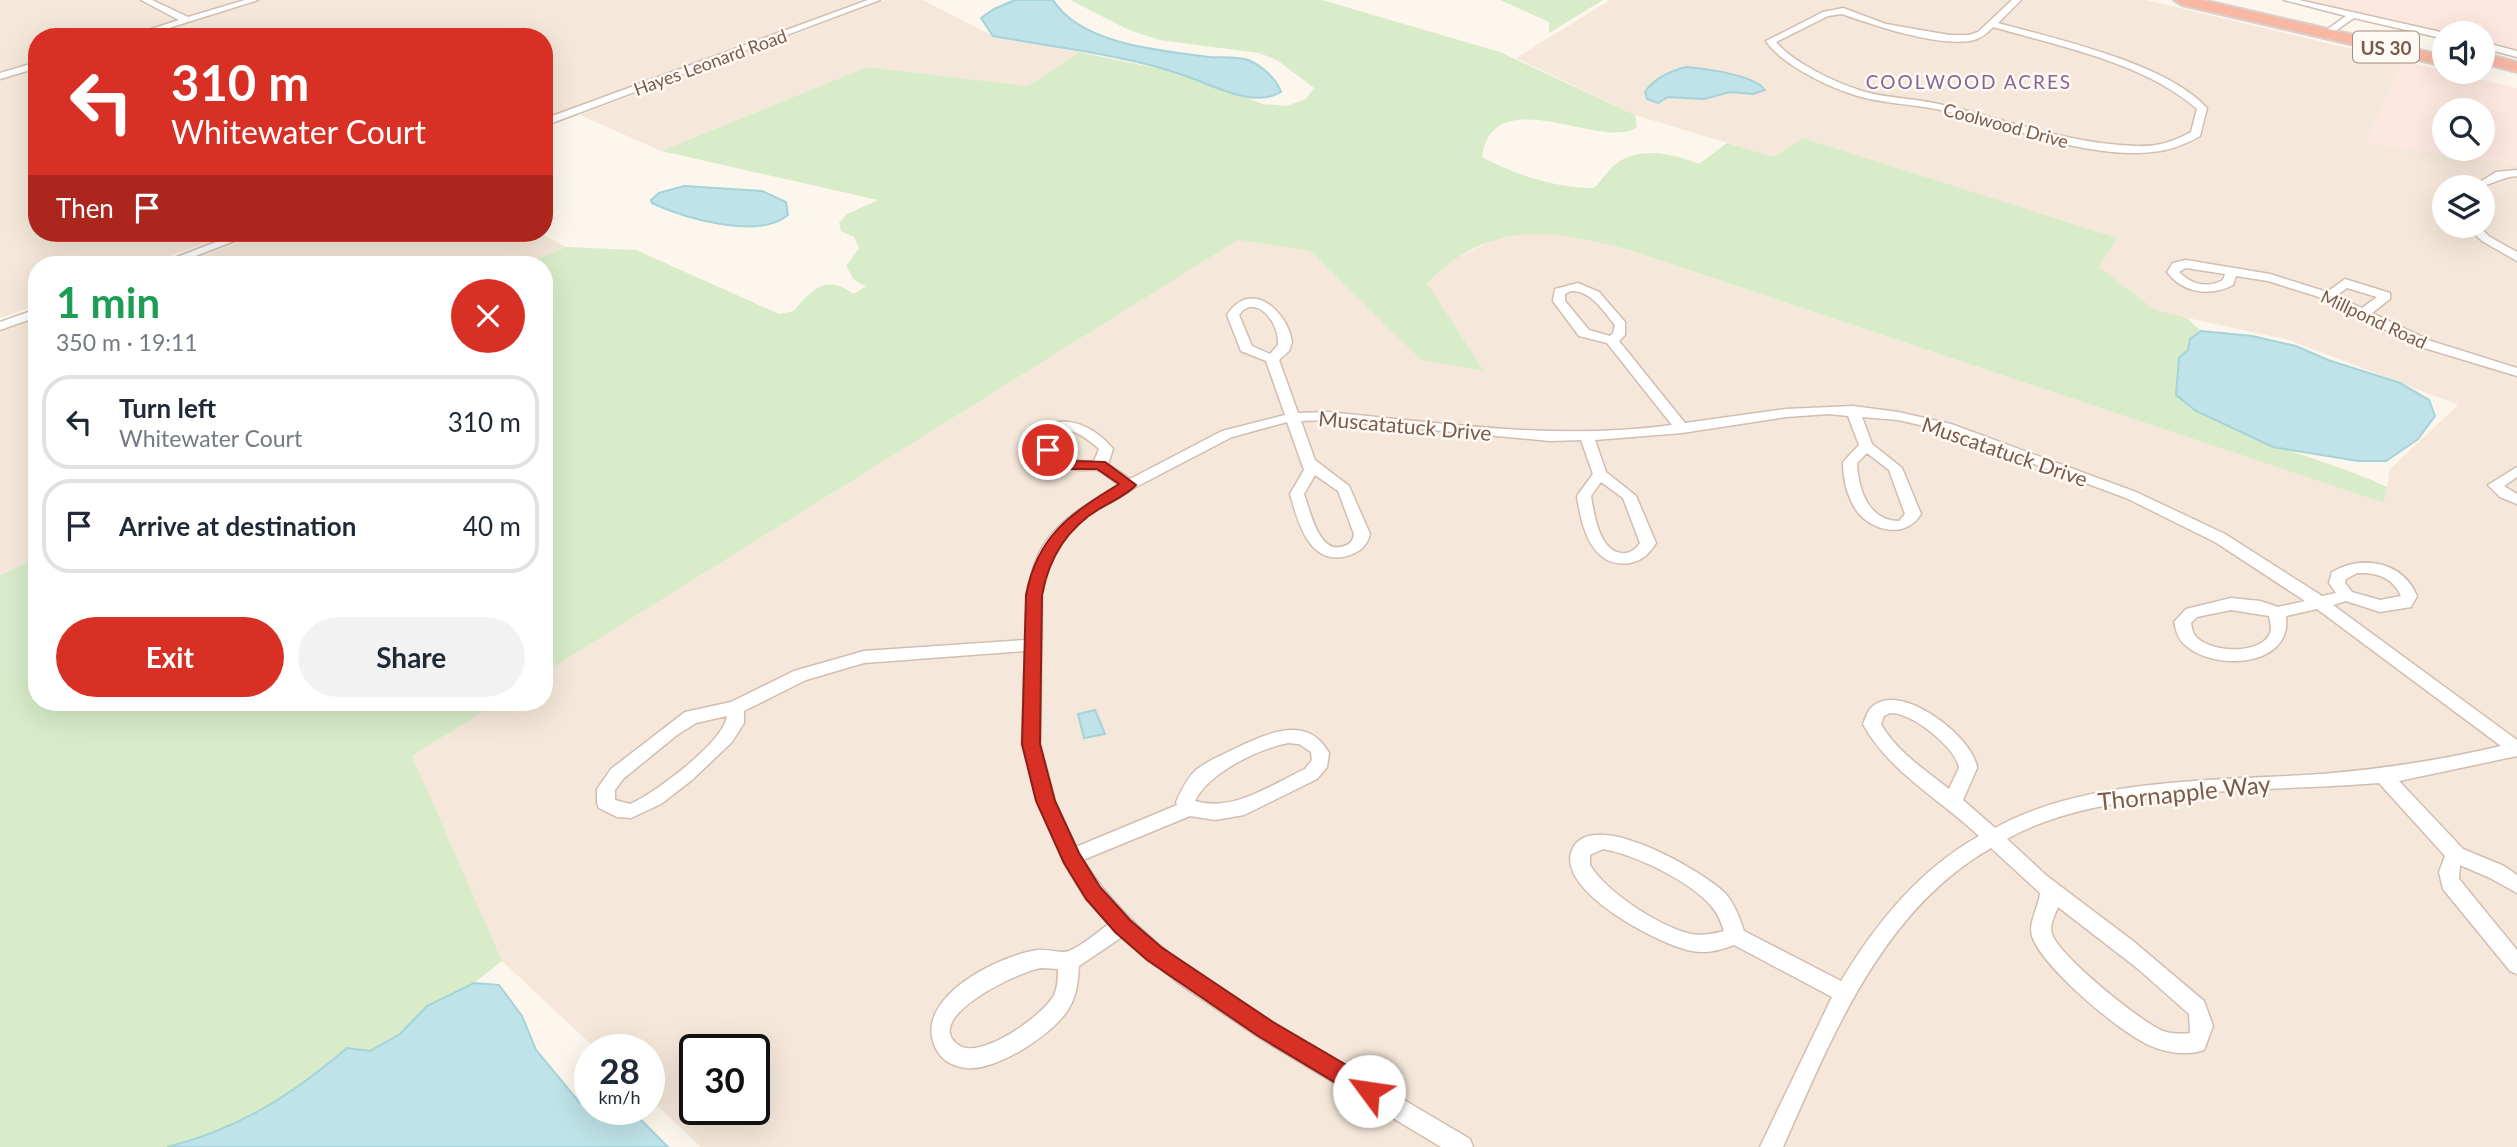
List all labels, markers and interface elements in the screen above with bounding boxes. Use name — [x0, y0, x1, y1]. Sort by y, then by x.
map controls — [2432, 21, 2495, 238]
button: sound — [2432, 21, 2495, 84]
street label: Hayes Leonard Road — [630, 24, 790, 100]
road number: US 30 — [2353, 32, 2419, 62]
text: 310 m — [171, 53, 309, 111]
icon: left — [56, 56, 147, 147]
district label: COOLWOOD ACRES — [1866, 70, 2072, 93]
street label: Coolwood Drive — [1941, 98, 2071, 152]
button: search — [2432, 98, 2495, 161]
text: Whitewater Court — [171, 112, 426, 151]
button: layers — [2432, 175, 2495, 238]
icon: arrive — [128, 189, 166, 227]
text: Then — [56, 192, 114, 224]
text: 1 min — [56, 277, 160, 327]
button: close — [451, 279, 525, 353]
street label: Millpond Road — [2318, 285, 2430, 353]
text: 350 m · 19:11 — [56, 328, 198, 356]
text: Turn left — [119, 392, 216, 424]
icon: left — [60, 403, 98, 441]
street label: Muscatatuck Drive — [1317, 405, 1493, 445]
text: 310 m — [448, 406, 521, 438]
street label: Muscatatuck Drive — [1919, 411, 2091, 491]
pin — [1018, 420, 1078, 480]
text: Whitewater Court — [119, 424, 302, 452]
icon: arrive — [1029, 431, 1067, 469]
icon: arrive — [60, 507, 98, 545]
text: Arrive at destination — [119, 510, 356, 542]
text: 40 m — [463, 510, 521, 542]
button: Exit — [56, 617, 284, 697]
button: Share — [298, 617, 525, 697]
street label: Thornapple Way — [2096, 768, 2272, 815]
speed limit sign: 30 — [679, 1034, 770, 1125]
text: 28 — [599, 1049, 640, 1091]
position arrow — [1332, 1054, 1406, 1128]
text: km/h — [598, 1086, 641, 1108]

